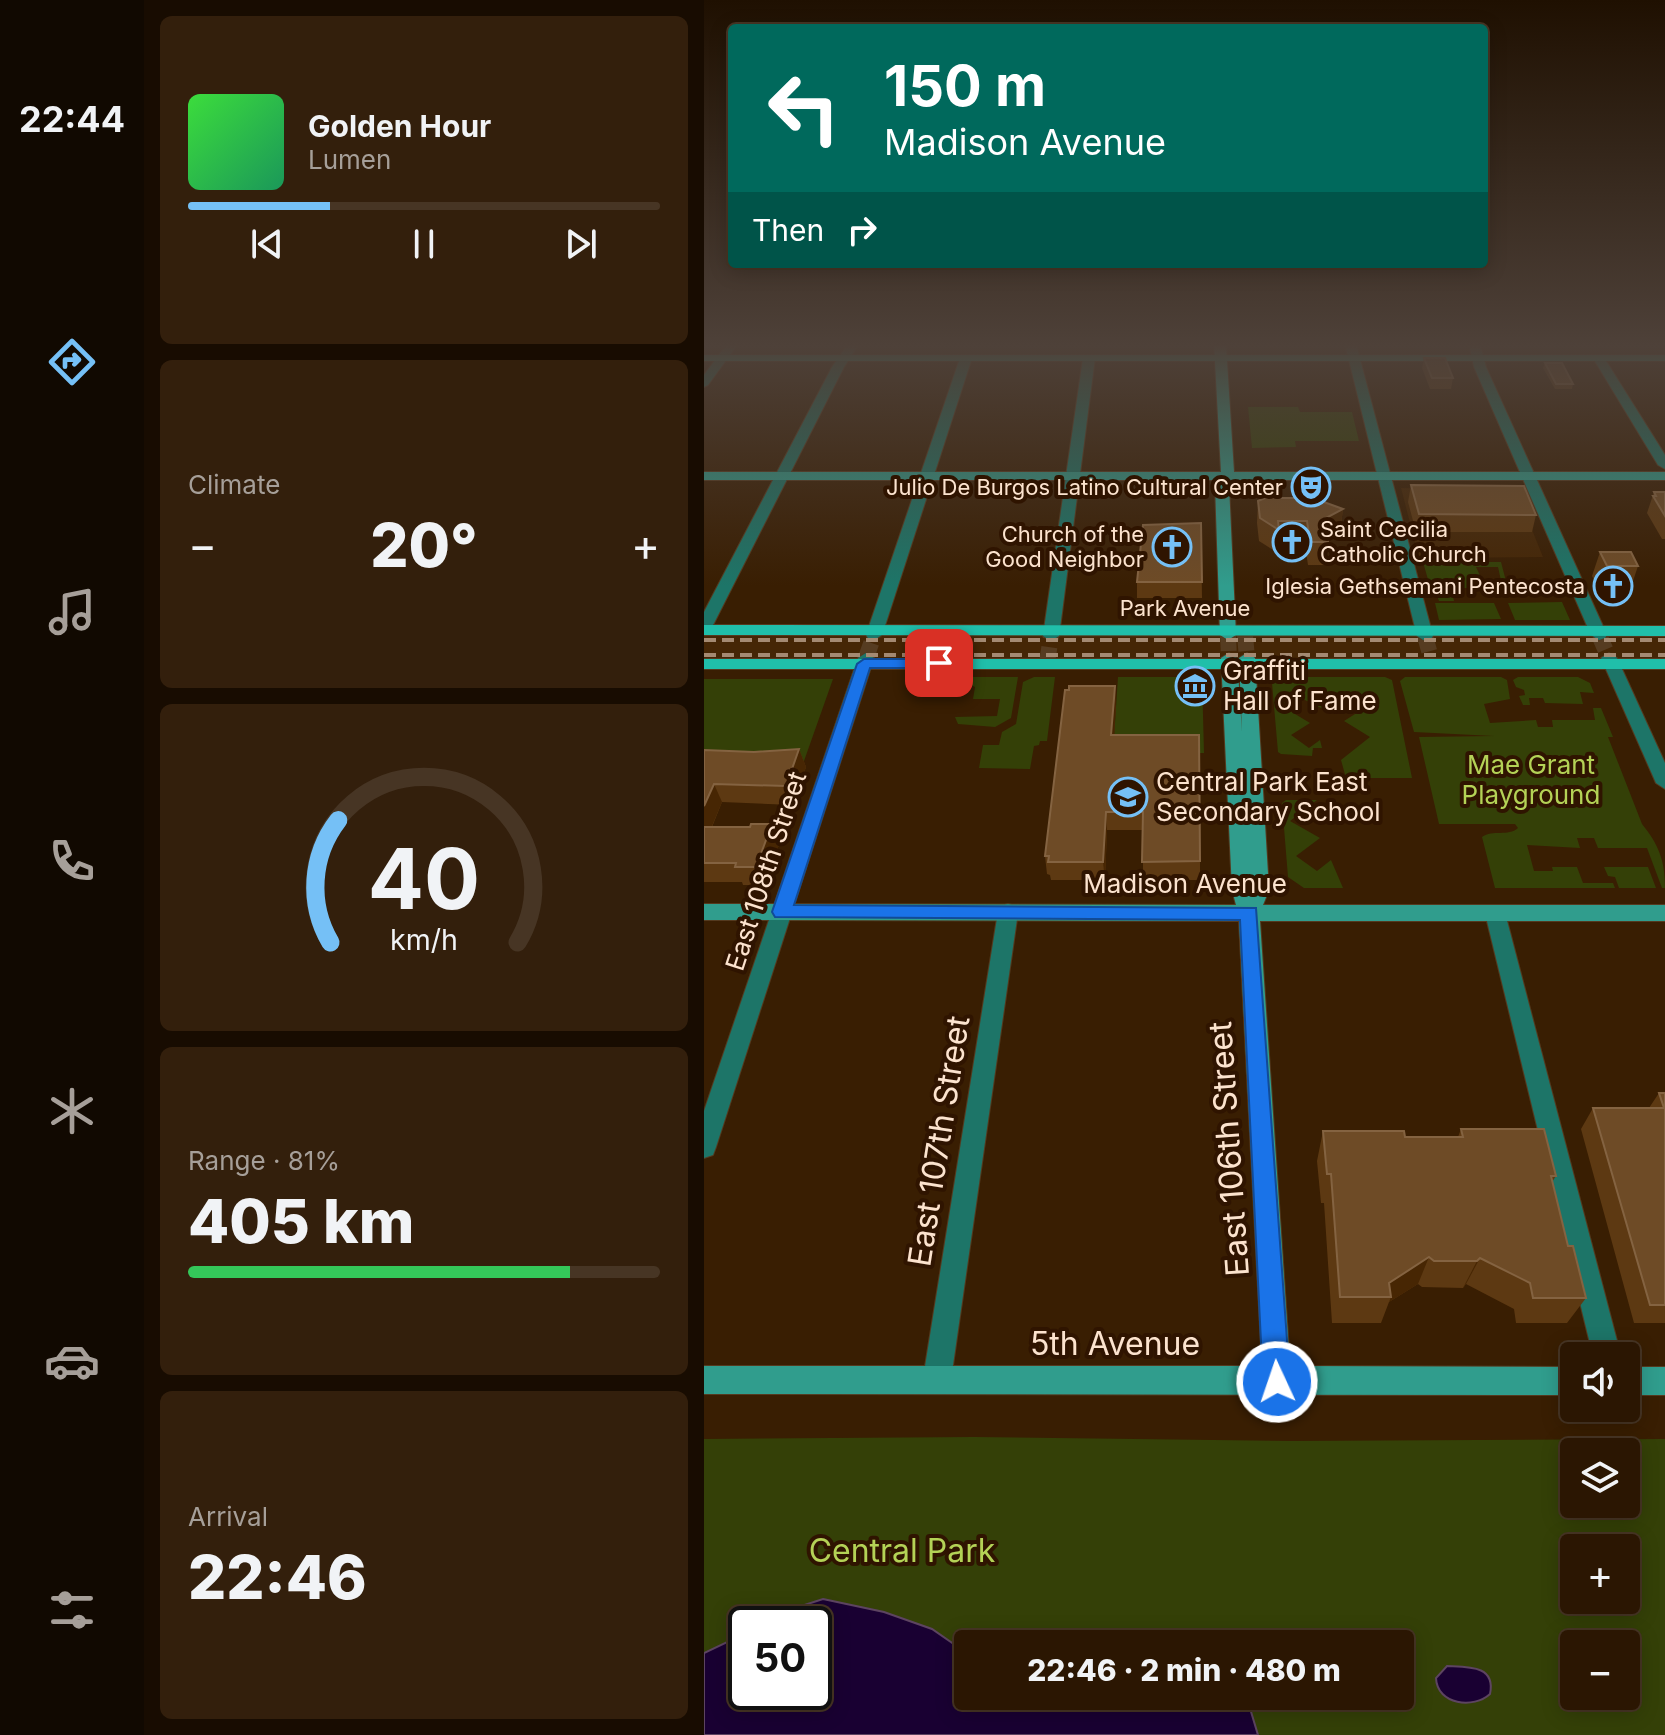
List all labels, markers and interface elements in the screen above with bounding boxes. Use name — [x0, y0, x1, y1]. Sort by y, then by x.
text: 150 m — [884, 52, 1046, 120]
icon: left — [752, 56, 856, 160]
text: 22:44 — [19, 97, 125, 141]
text: Golden Hour — [308, 108, 491, 144]
text: Madison Avenue — [884, 120, 1166, 164]
text: Lumen — [308, 144, 391, 175]
icon: right — [840, 208, 884, 252]
text: Then — [752, 212, 824, 248]
icon: previous — [245, 222, 289, 266]
icon: pause — [402, 222, 446, 266]
icon: next — [559, 222, 603, 266]
icon: directions — [44, 334, 100, 390]
theatre icon: Julio De Burgos Latino Cultural Center — [1290, 466, 1332, 508]
text: Climate — [188, 469, 280, 500]
place label: Julio De Burgos Latino Cultural Center — [886, 474, 1283, 500]
text: 20° — [370, 509, 478, 581]
place label: Saint Cecilia Catholic Church — [1320, 516, 1487, 567]
text: − — [188, 518, 217, 572]
text: + — [631, 518, 660, 572]
place label: Church of the Good Neighbor — [985, 521, 1144, 572]
church icon: Saint Cecilia Catholic Church — [1271, 521, 1313, 563]
church icon: Church of the Good Neighbor — [1151, 526, 1193, 568]
church icon: Iglesia Gethsemani Pentecosta — [1592, 565, 1634, 607]
place label: Iglesia Gethsemani Pentecosta — [1265, 573, 1585, 599]
icon: music — [44, 584, 100, 640]
street label: Park Avenue — [1120, 595, 1250, 621]
pin — [905, 629, 973, 697]
icon: arrive — [917, 641, 961, 685]
place label: Graffiti Hall of Fame — [1223, 655, 1377, 716]
museum icon: Graffiti Hall of Fame — [1174, 665, 1216, 707]
park label: Mae Grant Playground — [1462, 749, 1600, 810]
place label: Central Park East Secondary School — [1156, 766, 1381, 827]
street label: East 108th Street — [719, 767, 812, 974]
school or university icon: Central Park East Secondary School — [1107, 776, 1149, 818]
text: 40 — [368, 828, 480, 929]
icon: phone — [44, 833, 100, 889]
street label: Madison Avenue — [1083, 868, 1287, 899]
text: km/h — [390, 923, 458, 958]
street label: East 107th Street — [899, 1013, 978, 1269]
street label: East 106th Street — [1200, 1020, 1257, 1278]
icon: climate — [44, 1083, 100, 1139]
text: Range · 81% — [188, 1145, 340, 1176]
text: 405 km — [188, 1185, 414, 1257]
street label: 5th Avenue — [1030, 1324, 1200, 1363]
icon: car — [44, 1333, 100, 1389]
position arrow — [1235, 1340, 1319, 1424]
map controls — [1560, 1342, 1640, 1710]
button: sound — [1560, 1342, 1640, 1422]
button: layers — [1560, 1438, 1640, 1518]
text: Arrival — [188, 1501, 268, 1532]
park label: Central Park — [809, 1531, 996, 1570]
button: + — [1560, 1534, 1640, 1614]
text: 22:46 — [188, 1541, 367, 1613]
icon: filters — [44, 1582, 100, 1638]
speed limit sign: 50 — [728, 1606, 832, 1710]
button: − — [1560, 1630, 1640, 1710]
text: 22:46 · 2 min · 480 m — [1027, 1652, 1341, 1688]

